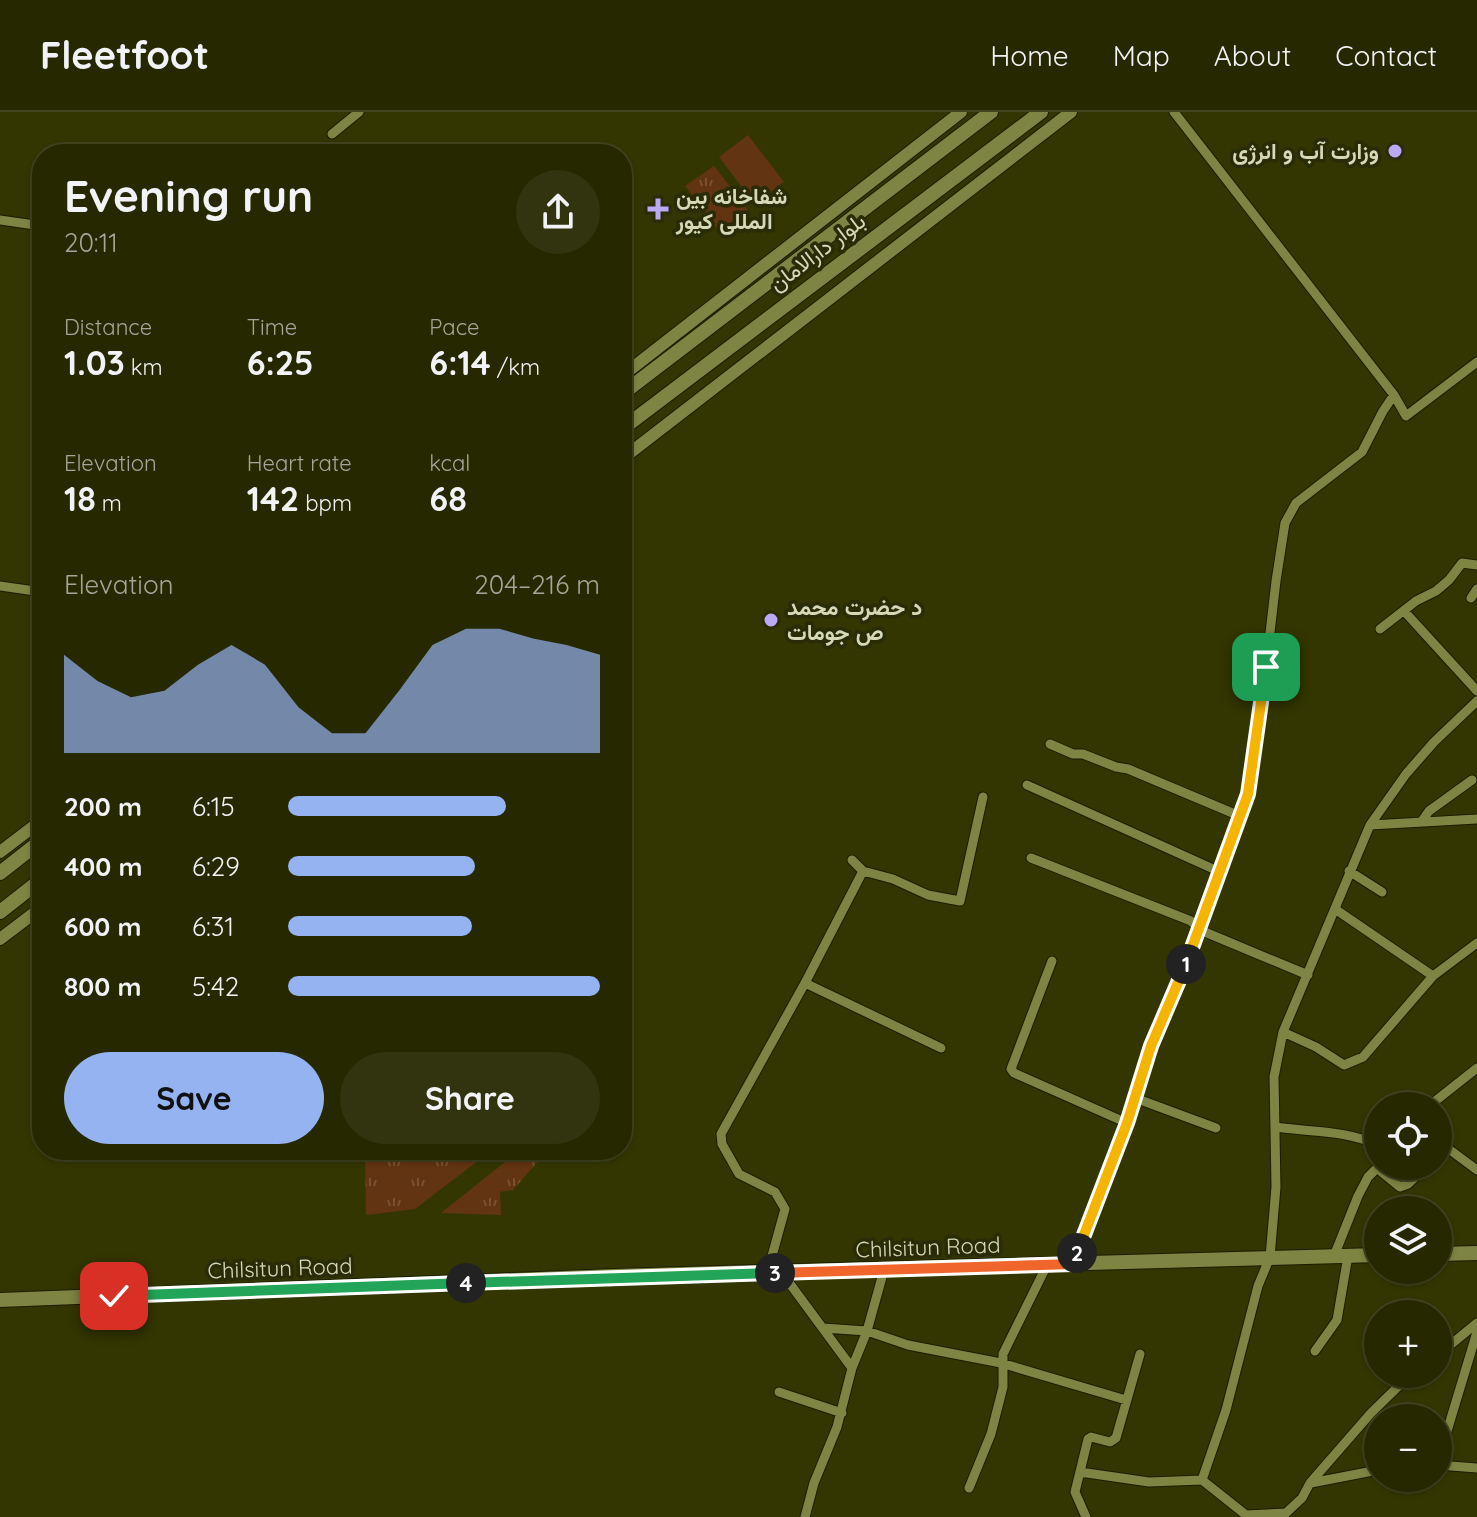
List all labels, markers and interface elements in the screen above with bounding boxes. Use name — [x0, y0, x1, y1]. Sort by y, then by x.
text: Fleetfoot — [40, 31, 209, 79]
text: Home — [990, 38, 1069, 73]
text: Map — [1113, 38, 1170, 73]
text: About — [1214, 38, 1291, 73]
text: Contact — [1335, 38, 1437, 73]
place label: وزارت آب و انرژی — [1232, 137, 1379, 165]
marker: وزارت آب و انرژی — [1386, 142, 1404, 160]
text: Evening run — [64, 168, 313, 223]
button: share — [516, 170, 600, 254]
place label: شفاخانه بین المللی کیور — [675, 182, 787, 235]
marker: شفاخانه بین المللی کیور — [647, 198, 669, 220]
street label: بلوار دارالامان — [763, 207, 871, 297]
text: 20:11 — [64, 226, 118, 259]
text: Distance — [64, 313, 152, 341]
text: Time — [247, 313, 297, 341]
text: Pace — [429, 313, 480, 341]
text: 1.03 — [64, 341, 125, 384]
text: 6:25 — [247, 341, 314, 384]
text: 6:14 — [429, 341, 491, 384]
text: km — [125, 353, 163, 381]
text: /km — [491, 353, 540, 381]
text: Elevation — [64, 449, 157, 477]
text: Heart rate — [247, 449, 352, 477]
text: kcal — [429, 449, 470, 477]
text: 18 — [64, 477, 96, 520]
text: 142 — [247, 477, 299, 520]
text: 68 — [429, 477, 467, 520]
text: m — [96, 489, 122, 517]
text: bpm — [299, 489, 352, 517]
text: Elevation — [64, 568, 174, 601]
text: 204–216 m — [474, 568, 600, 601]
place label: د حضرت محمد ص جومات — [787, 593, 922, 646]
marker: د حضرت محمد ص جومات — [762, 611, 780, 629]
pin — [1232, 633, 1300, 701]
icon: arrive — [1244, 645, 1288, 689]
text: 200 m — [64, 790, 142, 823]
text: 6:15 — [192, 790, 235, 823]
text: 400 m — [64, 850, 142, 883]
text: 6:29 — [192, 850, 240, 883]
text: 600 m — [64, 910, 142, 943]
text: 6:31 — [192, 910, 234, 943]
pin: 1 — [1166, 944, 1206, 984]
text: 1 — [1182, 950, 1190, 978]
text: 800 m — [64, 970, 141, 1003]
text: 5:42 — [192, 970, 239, 1003]
button: Save — [64, 1052, 324, 1144]
button: Share — [340, 1052, 600, 1144]
map controls — [1364, 1092, 1452, 1492]
button: locate — [1364, 1092, 1452, 1180]
button: layers — [1364, 1196, 1452, 1284]
street label: Chilsitun Road — [855, 1230, 1001, 1264]
pin: 2 — [1057, 1233, 1097, 1273]
text: 2 — [1071, 1239, 1083, 1267]
street label: Chilsitun Road — [207, 1251, 353, 1285]
pin: 3 — [755, 1253, 795, 1293]
text: 3 — [769, 1259, 781, 1287]
pin — [80, 1262, 148, 1330]
pin: 4 — [446, 1263, 486, 1303]
text: 4 — [460, 1269, 472, 1297]
icon: check — [92, 1274, 136, 1318]
button: + — [1364, 1300, 1452, 1388]
button: − — [1364, 1404, 1452, 1492]

